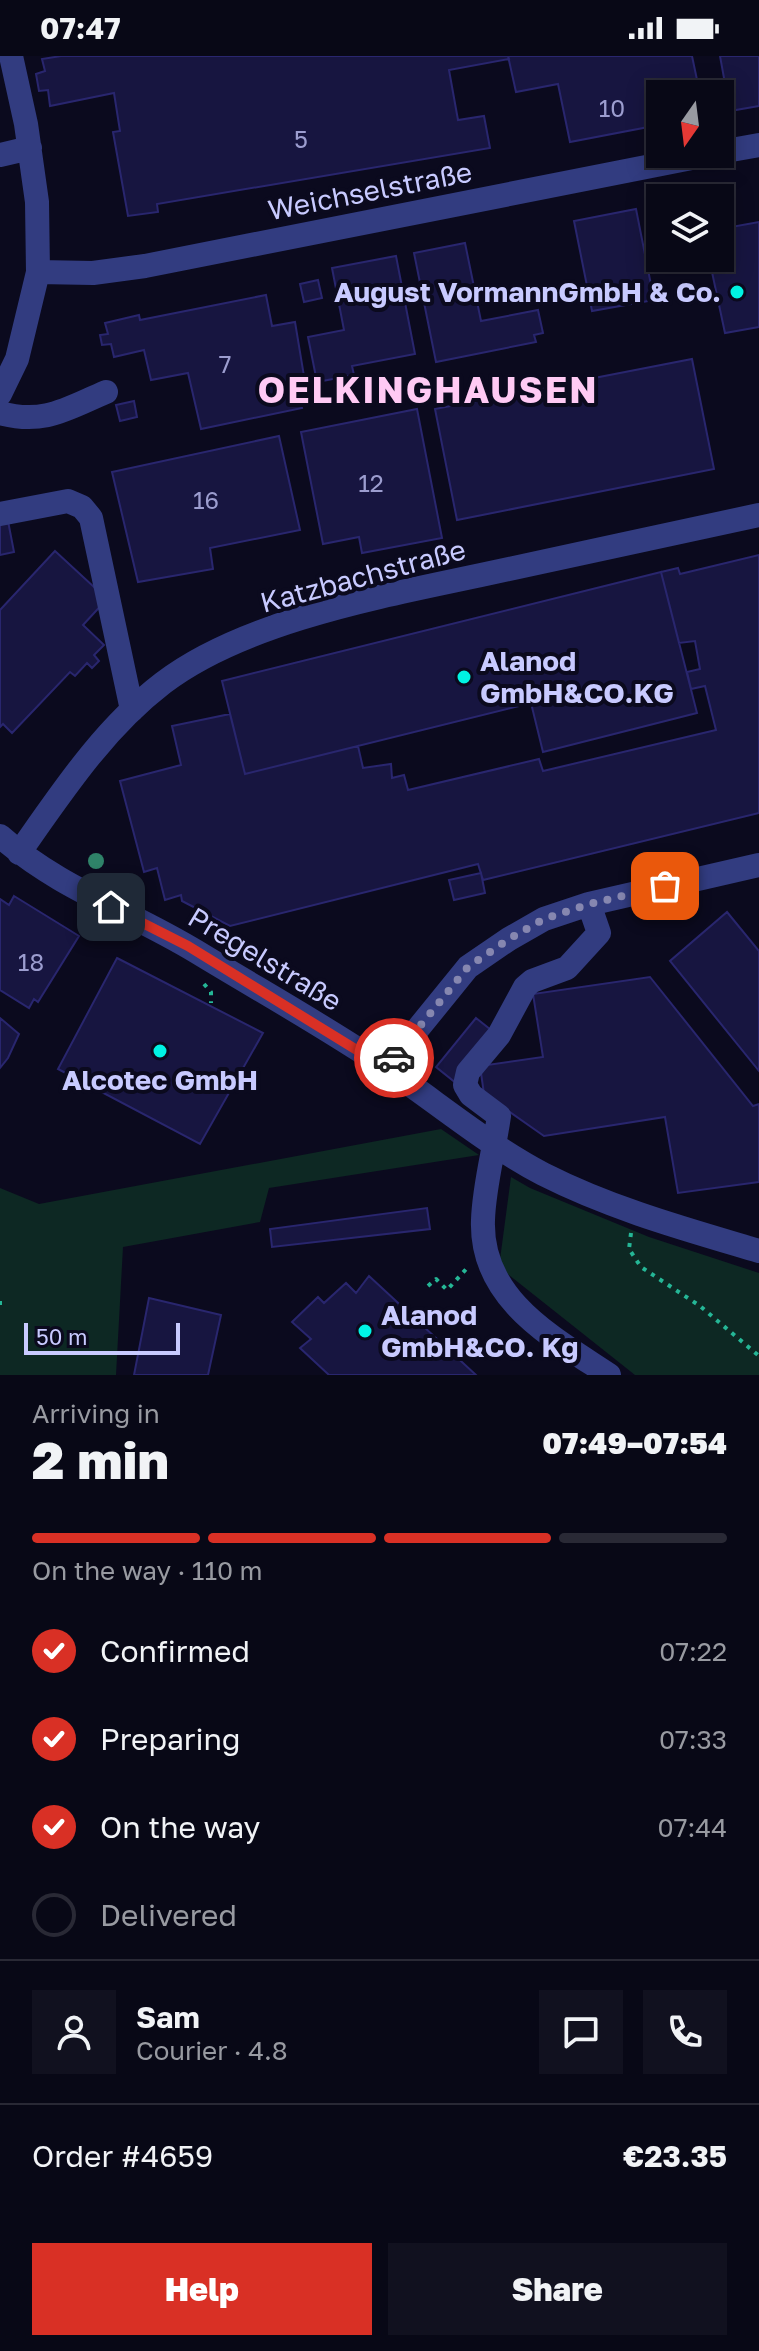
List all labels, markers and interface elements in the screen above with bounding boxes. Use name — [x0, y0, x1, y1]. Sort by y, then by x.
text: 07:47 — [40, 10, 121, 46]
north arrow — [646, 80, 734, 168]
map controls — [646, 80, 734, 272]
house number: 10 — [599, 93, 625, 122]
house number: 5 — [294, 124, 308, 153]
street label: Weichselstraße — [265, 155, 475, 226]
button: layers — [646, 184, 734, 272]
place label: August VormannGmbH & Co. — [334, 275, 721, 308]
marker: August VormannGmbH & Co. — [728, 283, 746, 301]
house number: 7 — [219, 349, 231, 378]
district label: OELKINGHAUSEN — [257, 368, 599, 411]
house number: 12 — [358, 468, 384, 497]
house number: 16 — [193, 485, 219, 514]
street label: Katzbachstraße — [257, 532, 469, 619]
place label: Alanod GmbH&CO.KG — [480, 644, 674, 709]
marker: Alanod GmbH&CO.KG — [455, 668, 473, 686]
pin — [631, 852, 699, 920]
icon: bag — [643, 864, 687, 908]
pin — [77, 873, 145, 941]
icon: home — [89, 885, 133, 929]
street label: Pregelstraße — [183, 900, 348, 1017]
house number: 18 — [18, 947, 44, 976]
courier — [354, 1018, 434, 1098]
icon: car — [372, 1036, 416, 1080]
marker: Alcotec GmbH — [151, 1042, 169, 1060]
place label: Alcotec GmbH — [62, 1063, 258, 1096]
place label: Alanod GmbH&CO. Kg — [381, 1298, 578, 1363]
scale bar — [24, 1319, 180, 1355]
marker: Alanod GmbH&CO. Kg — [356, 1322, 374, 1340]
text: 50 m — [36, 1323, 87, 1350]
text: Arriving in — [32, 1398, 160, 1429]
text: 07:49–07:54 — [542, 1425, 727, 1461]
text: 2 min — [32, 1428, 169, 1490]
text: On the way · 110 m — [32, 1555, 263, 1586]
icon: check — [32, 1629, 76, 1673]
text: Confirmed — [100, 1633, 250, 1669]
text: 07:22 — [659, 1636, 727, 1667]
icon: check — [32, 1717, 76, 1761]
text: Preparing — [100, 1721, 241, 1757]
text: 07:33 — [659, 1724, 727, 1755]
icon: check — [32, 1805, 76, 1849]
text: On the way — [100, 1809, 260, 1845]
text: 07:44 — [658, 1812, 727, 1843]
text: Delivered — [100, 1897, 237, 1933]
button: person — [32, 1990, 116, 2074]
button: chat — [539, 1990, 623, 2074]
button: phone — [643, 1990, 727, 2074]
text: Sam — [136, 1999, 200, 2035]
text: Courier · 4.8 — [136, 2035, 288, 2066]
text: Order #4659 — [32, 2138, 213, 2174]
text: €23.35 — [623, 2138, 727, 2174]
button: Help — [32, 2243, 372, 2335]
button: Share — [388, 2243, 727, 2335]

